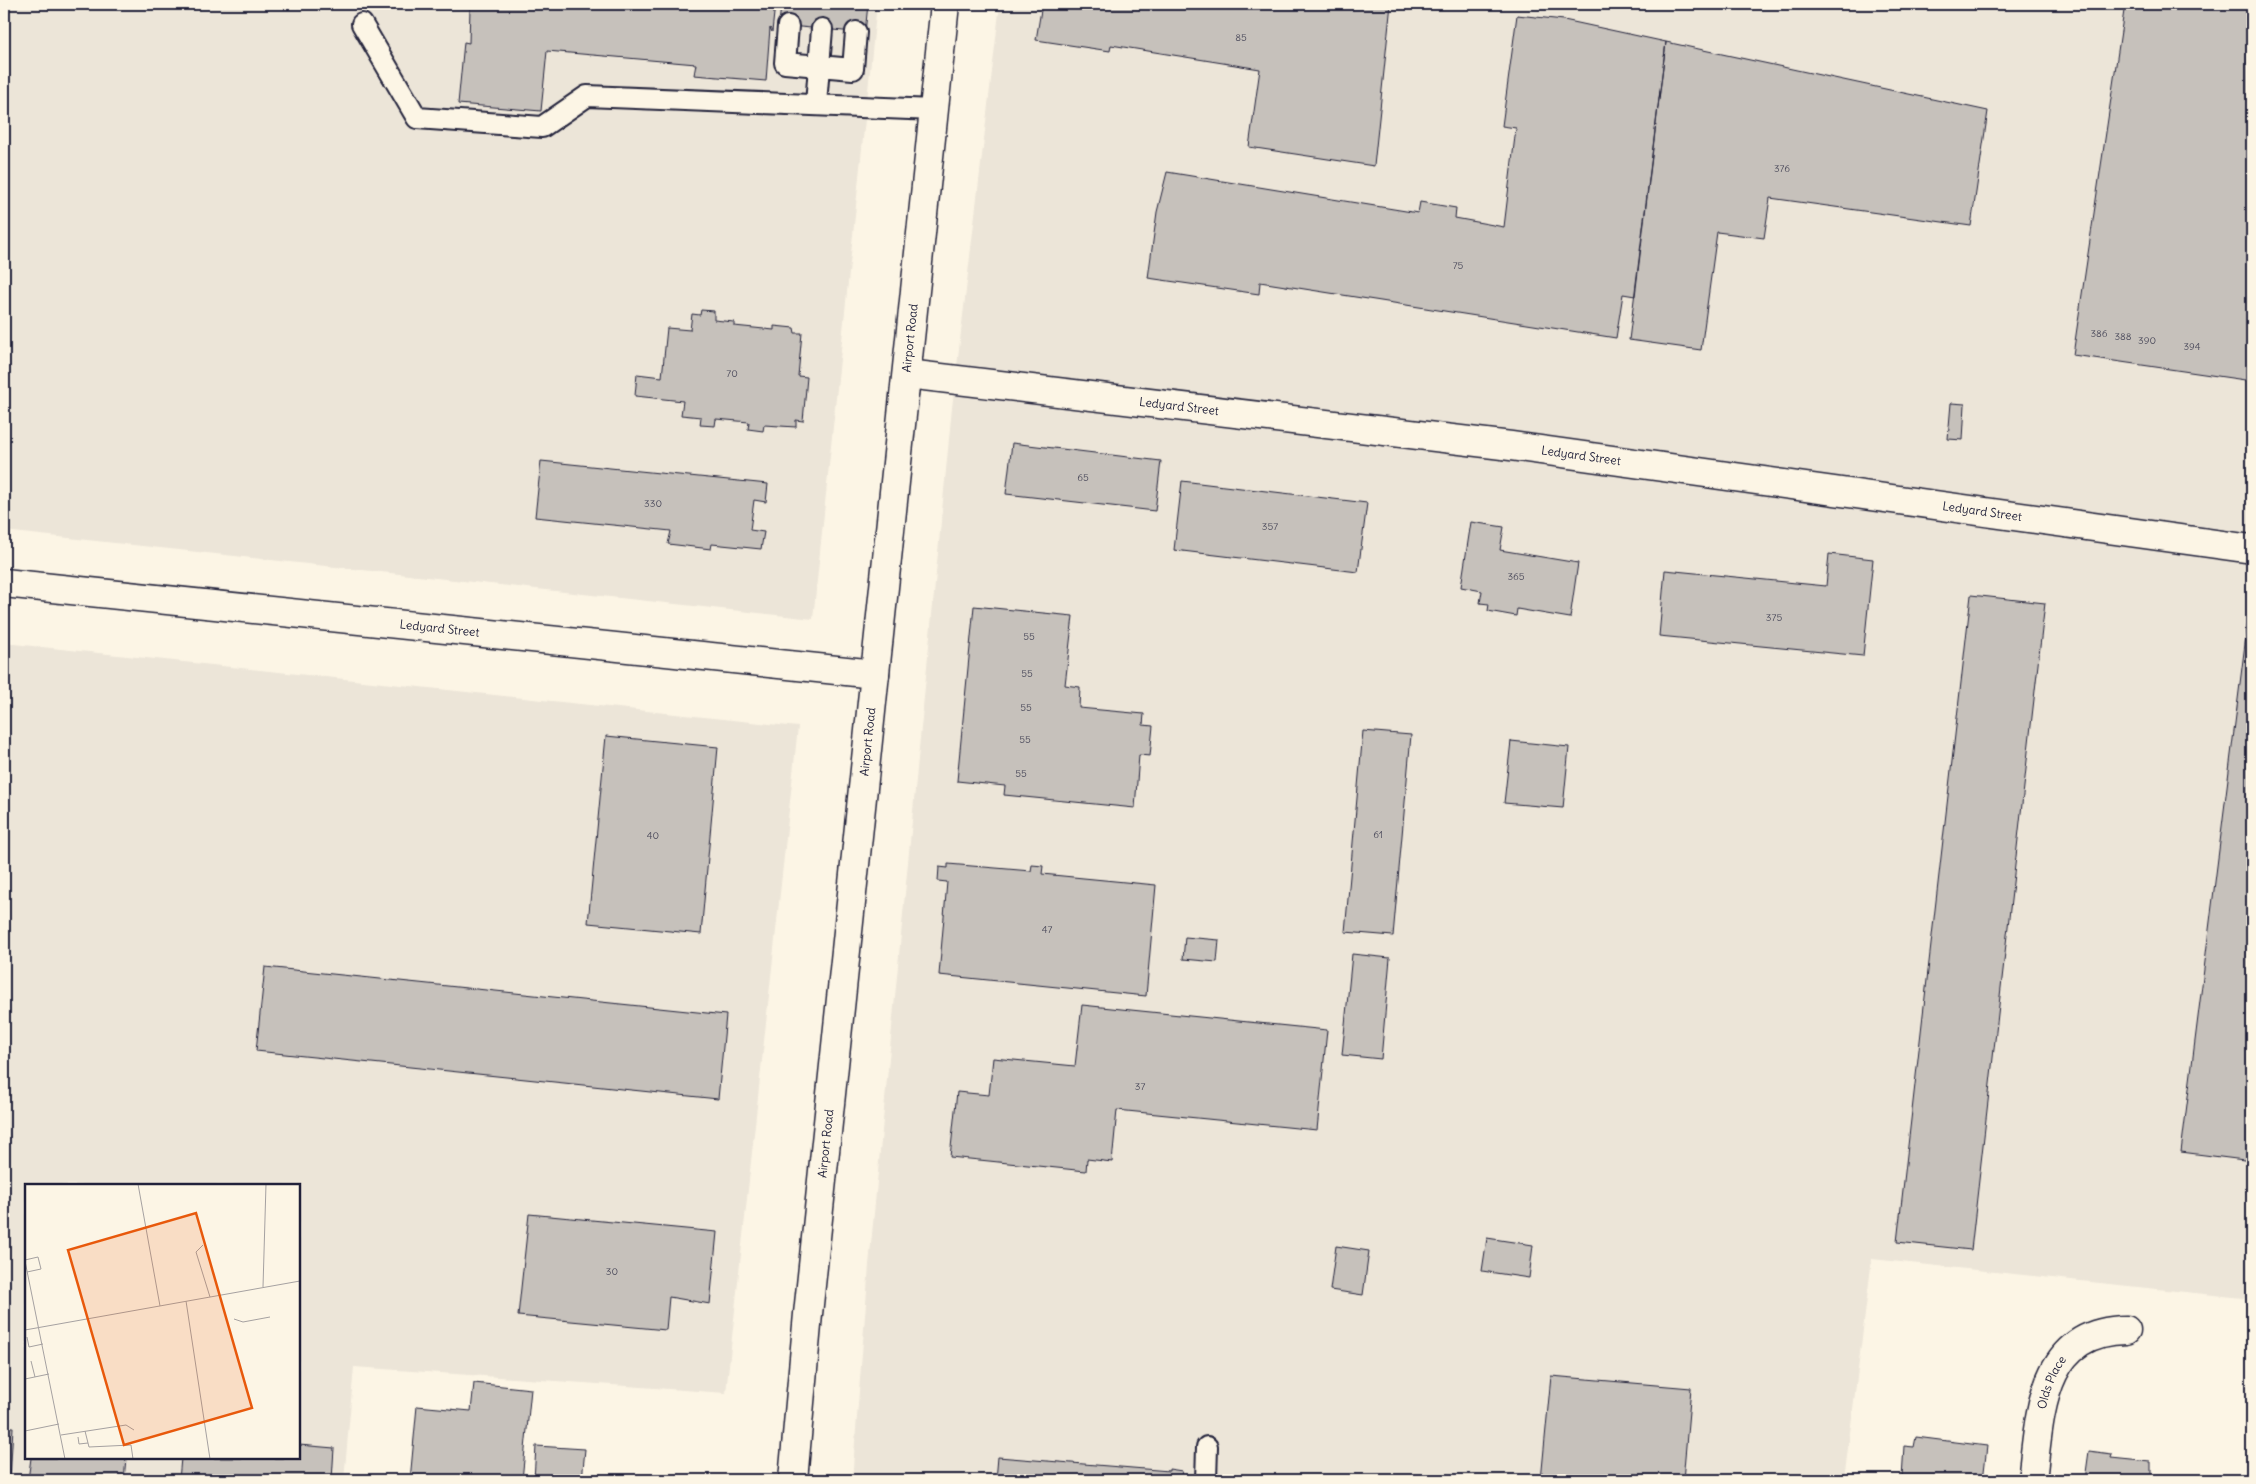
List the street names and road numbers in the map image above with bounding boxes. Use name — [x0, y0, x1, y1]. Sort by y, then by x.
street label: Airport Road — [899, 303, 921, 373]
street label: Ledyard Street — [1138, 394, 1220, 418]
street label: Ledyard Street — [1540, 442, 1622, 468]
street label: Ledyard Street — [1942, 498, 2023, 524]
street label: Ledyard Street — [399, 616, 480, 640]
street label: Airport Road — [856, 707, 878, 777]
street label: Airport Road — [814, 1109, 836, 1179]
street label: Olds Place — [2034, 1353, 2069, 1411]

